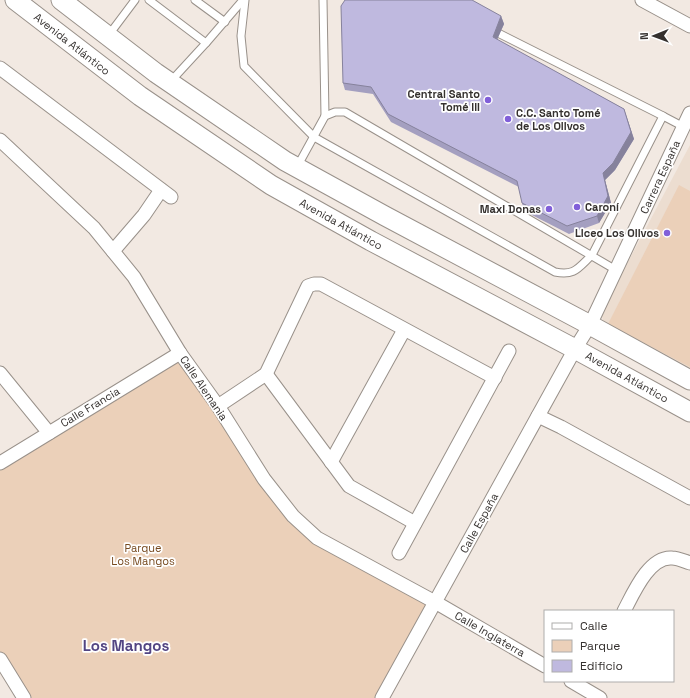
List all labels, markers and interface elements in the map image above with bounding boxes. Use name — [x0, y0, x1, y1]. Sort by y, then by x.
street label: Avenida Atlántico — [31, 10, 113, 78]
north arrow — [634, 16, 674, 56]
text: N — [637, 32, 651, 40]
place label: Central Santo Tomé III — [407, 87, 480, 114]
marker: Central Santo Tomé III — [483, 95, 493, 105]
place label: C.C. Santo Tomé de Los Olivos — [516, 106, 601, 133]
marker: C.C. Santo Tomé de Los Olivos — [503, 114, 513, 124]
street label: Carrera España — [637, 137, 683, 216]
street label: Avenida Atlántico — [297, 195, 385, 253]
place label: Caroní — [585, 200, 619, 214]
place label: Maxi Donas — [480, 202, 541, 216]
marker: Caroní — [572, 202, 582, 212]
marker: Maxi Donas — [544, 204, 554, 214]
place label: Liceo Los Olivos — [575, 226, 659, 240]
marker: Liceo Los Olivos — [662, 228, 672, 238]
street label: Avenida Atlántico — [583, 348, 671, 406]
street label: Calle Alemania — [177, 353, 231, 424]
street label: Calle Francia — [58, 383, 123, 430]
street label: Calle España — [457, 490, 502, 556]
park label: Parque Los Mangos — [111, 541, 175, 568]
street label: Calle Inglaterra — [452, 608, 528, 660]
legend — [544, 610, 674, 682]
text: Calle — [580, 618, 608, 634]
district label: Los Mangos — [83, 636, 170, 655]
text: Parque — [580, 638, 620, 654]
text: Edificio — [580, 658, 623, 674]

